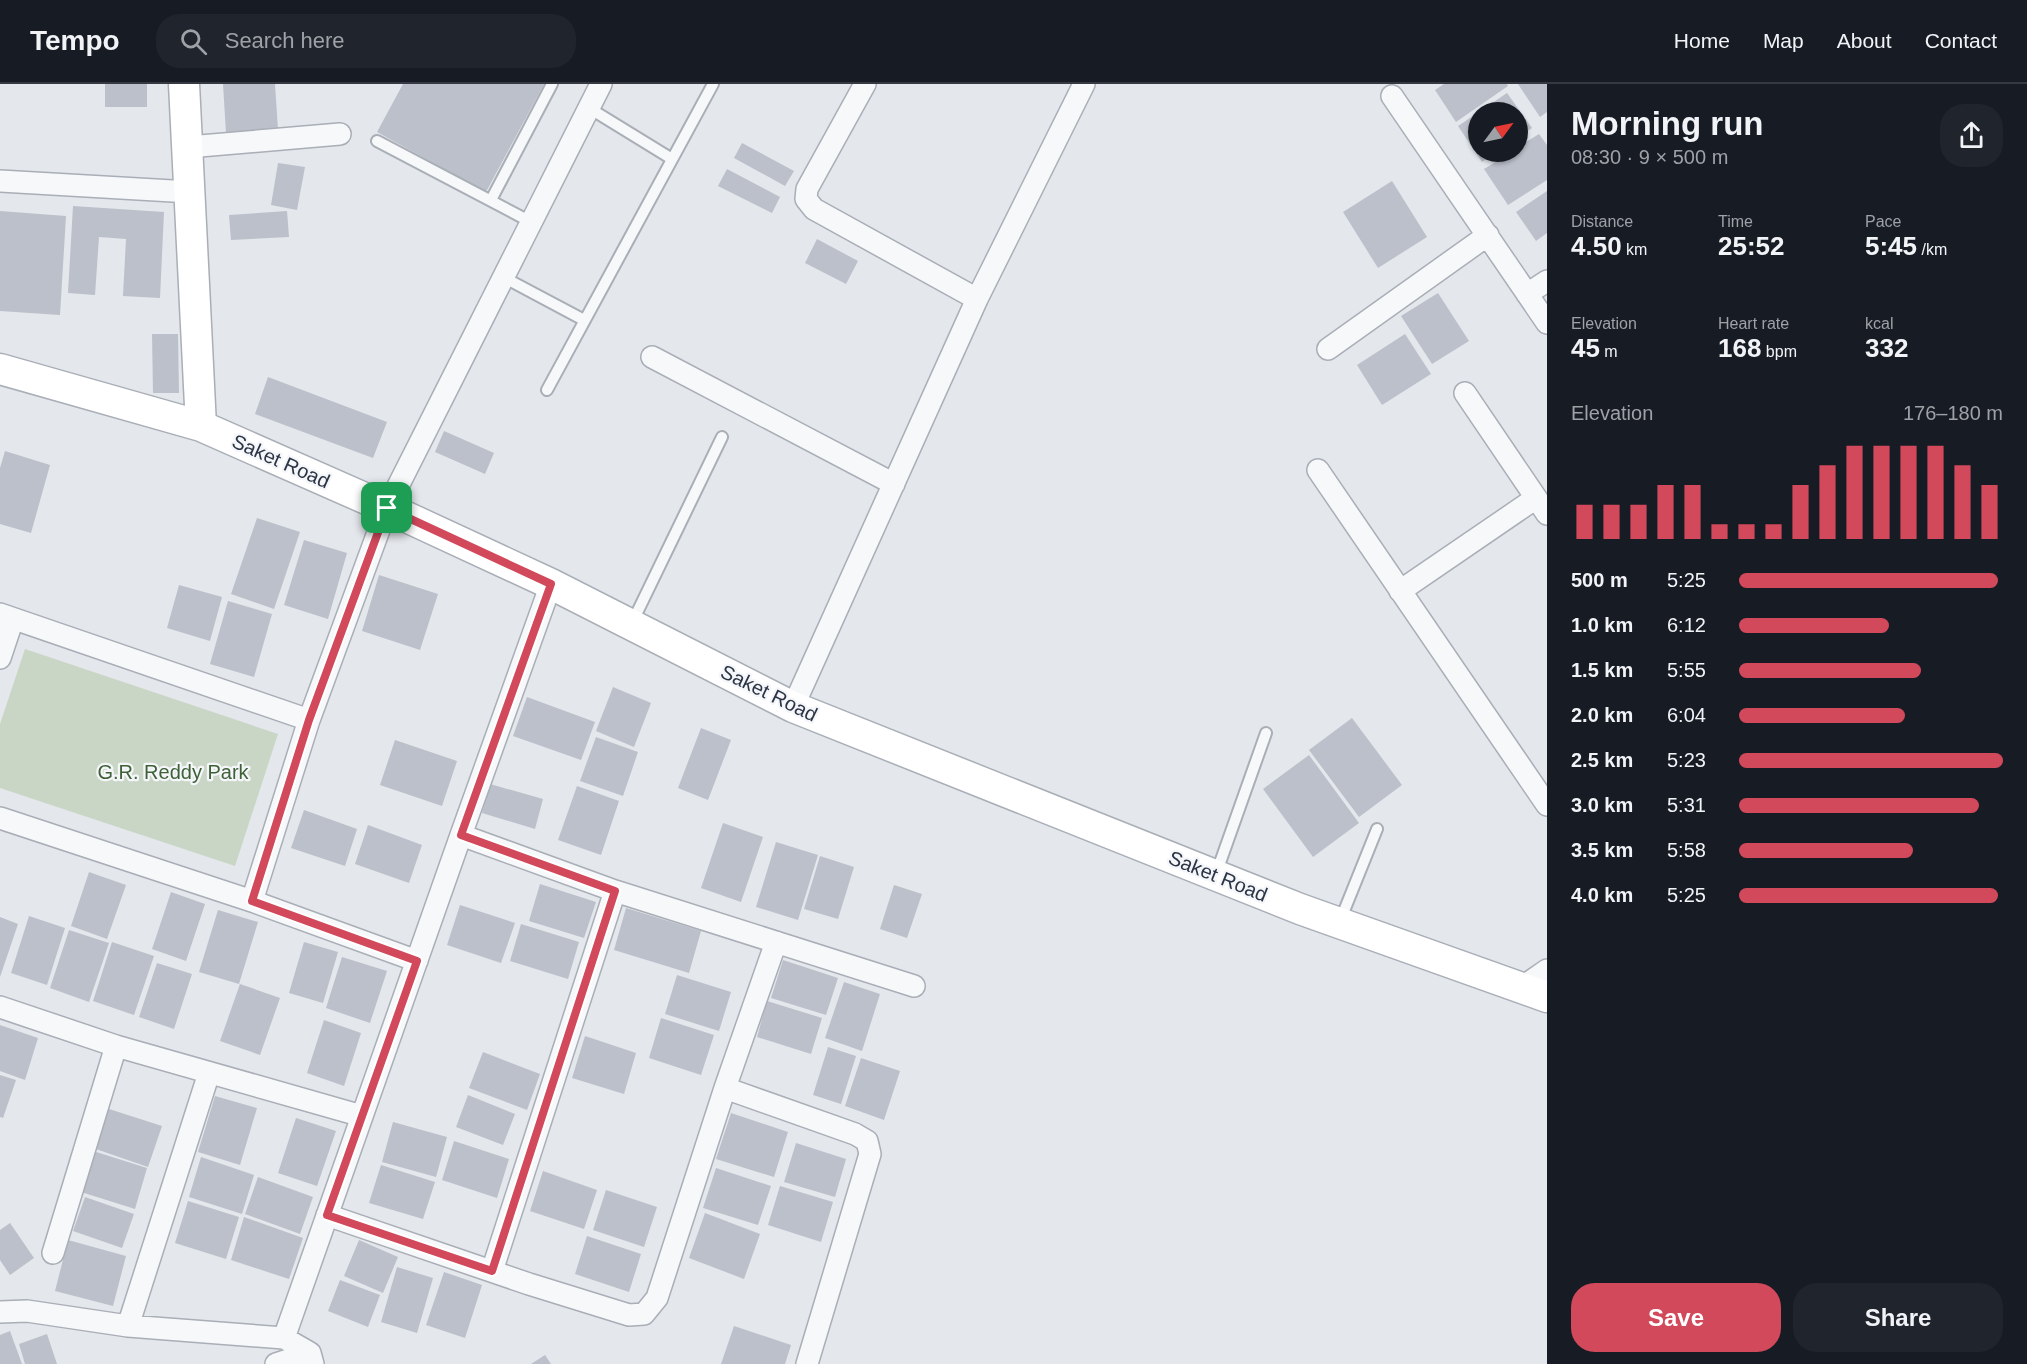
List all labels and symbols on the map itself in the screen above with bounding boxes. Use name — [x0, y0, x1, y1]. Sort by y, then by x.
north arrow — [1468, 102, 1528, 162]
street label: Saket Road — [229, 430, 333, 492]
pin — [361, 482, 412, 533]
street label: Saket Road — [717, 660, 821, 726]
park label: G.R. Reddy Park — [97, 761, 250, 783]
street label: Saket Road — [1165, 846, 1271, 906]

